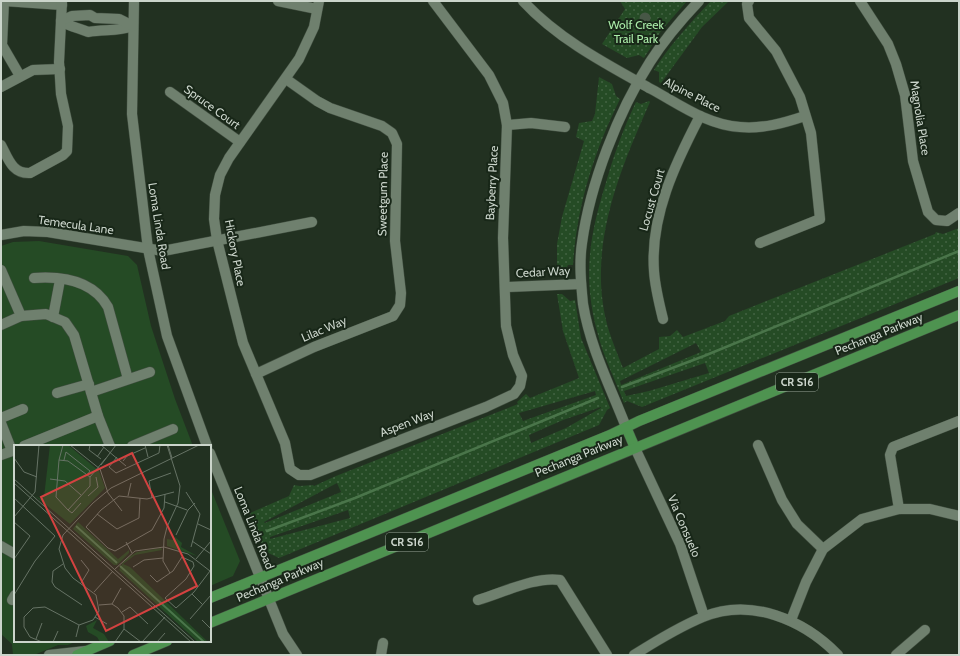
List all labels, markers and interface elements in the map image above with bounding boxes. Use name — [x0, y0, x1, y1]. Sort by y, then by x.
park label: Wolf Creek Trail Park — [608, 17, 664, 46]
street label: Alpine Place — [661, 74, 723, 115]
street label: Magnolia Place — [907, 79, 934, 156]
street label: Spruce Court — [181, 81, 243, 132]
street label: Bayberry Place — [482, 145, 501, 221]
street label: Sweetgum Place — [374, 152, 391, 236]
street label: Locust Court — [636, 167, 668, 233]
street label: Loma Linda Road — [145, 181, 174, 270]
street label: Temecula Lane — [37, 212, 115, 237]
street label: Hickory Place — [222, 218, 249, 287]
street label: Cedar Way — [515, 263, 571, 280]
street label: Pechanga Parkway — [833, 309, 925, 358]
street label: Lilac Way — [299, 312, 349, 345]
road number: CR S16 — [776, 373, 818, 391]
street label: Aspen Way — [377, 405, 436, 440]
street label: Pechanga Parkway — [533, 431, 625, 480]
inset map — [14, 445, 211, 642]
street label: Loma Linda Road — [231, 484, 278, 571]
street label: Via Consuelo — [665, 492, 704, 560]
road number: CR S16 — [386, 533, 428, 551]
street label: Pechanga Parkway — [234, 554, 326, 605]

